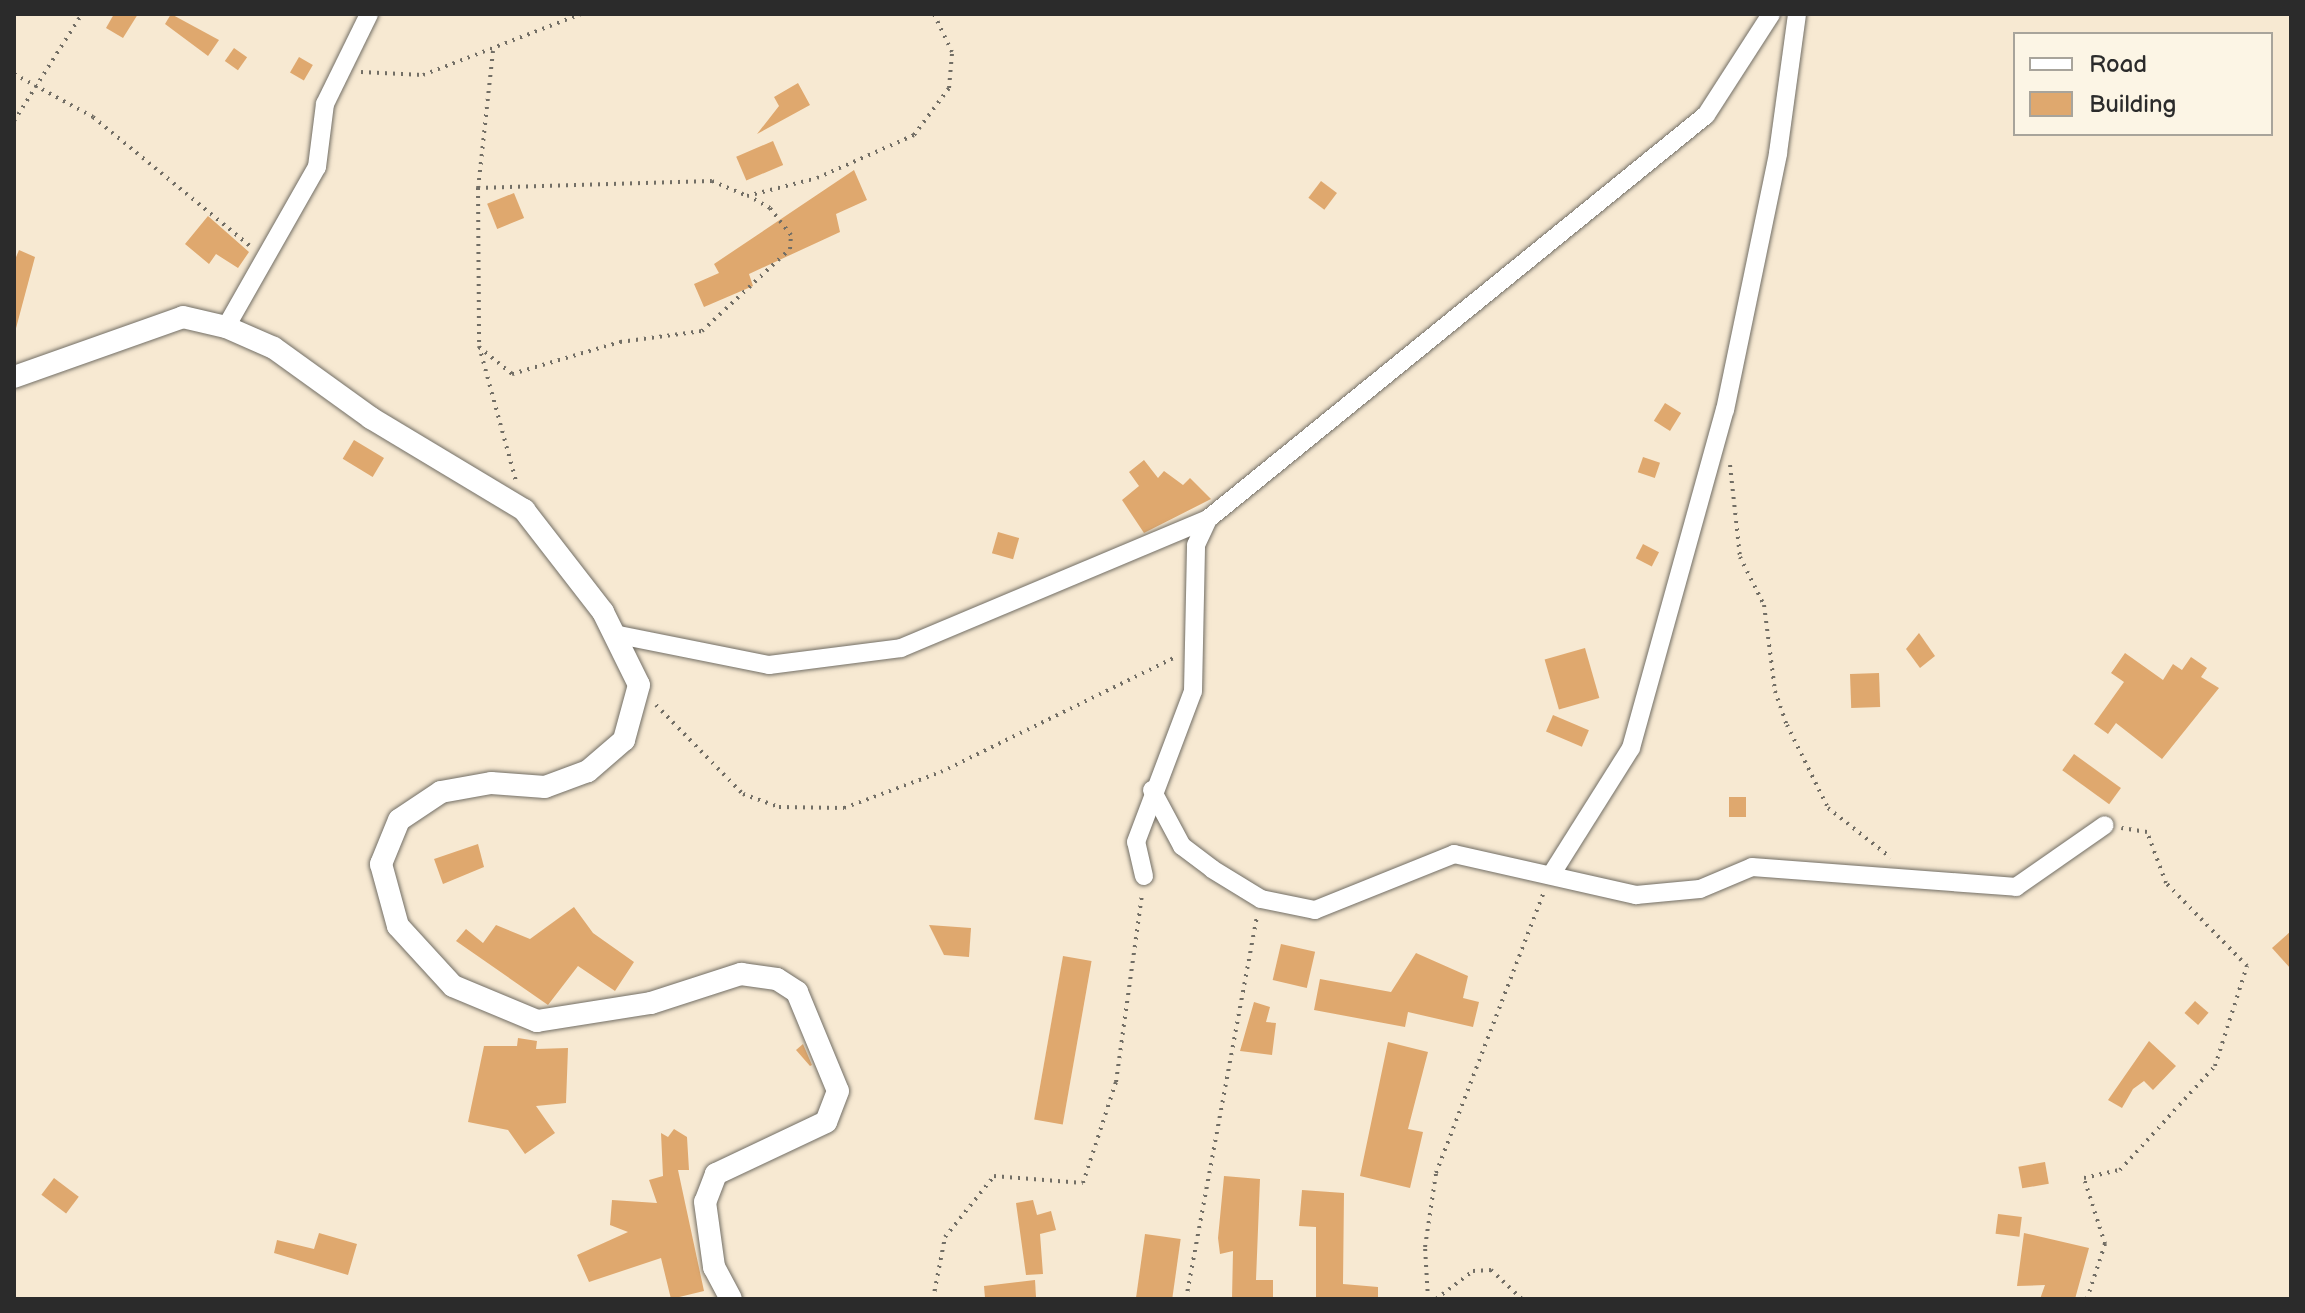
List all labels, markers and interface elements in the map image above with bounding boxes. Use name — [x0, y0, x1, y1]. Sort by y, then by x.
legend — [2013, 32, 2273, 136]
text: Road — [2089, 50, 2147, 79]
text: Building — [2089, 90, 2176, 119]

